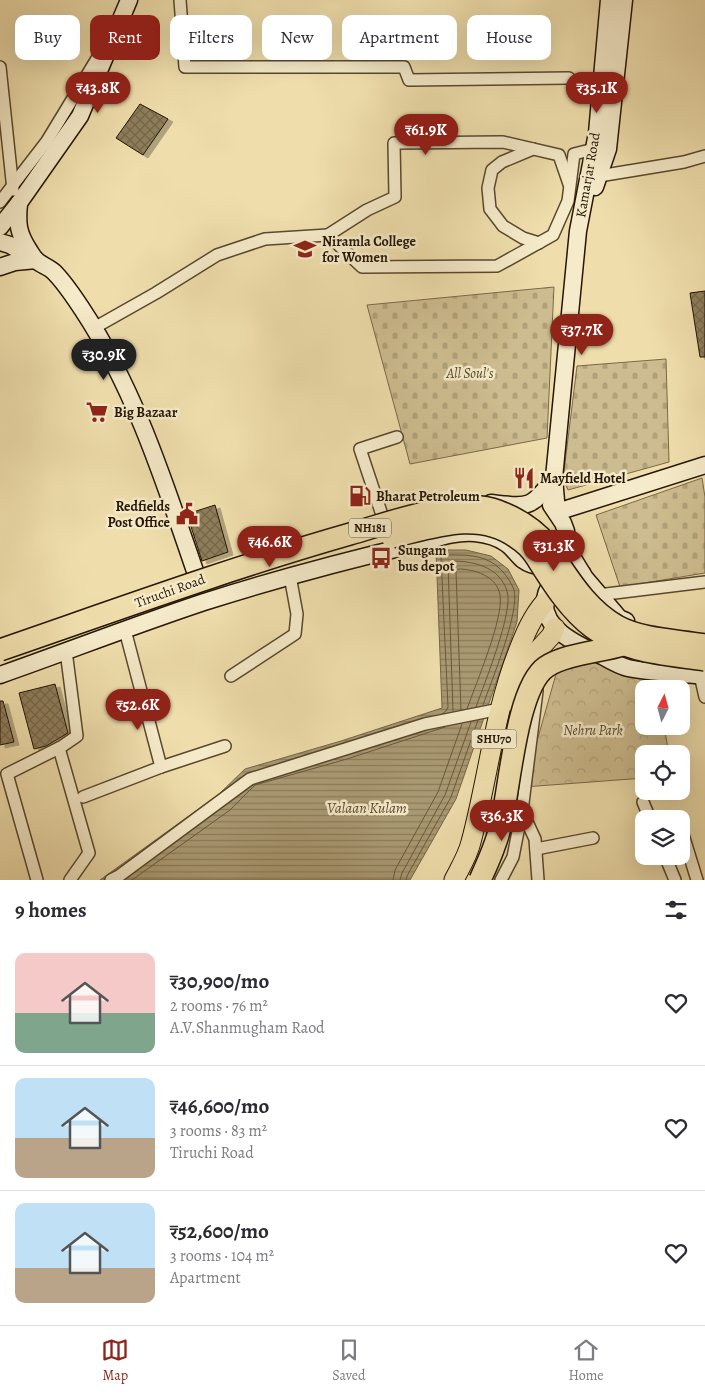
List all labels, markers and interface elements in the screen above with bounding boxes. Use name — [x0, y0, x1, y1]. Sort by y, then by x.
chip: Buy — [15, 15, 80, 60]
chip: Rent — [90, 15, 160, 60]
chip: Filters — [170, 15, 252, 60]
chip: New — [262, 15, 332, 60]
chip: Apartment — [342, 15, 457, 60]
chip: House — [467, 15, 551, 60]
pin: ₹43.8K — [57, 72, 139, 114]
pin: ₹35.1K — [556, 72, 638, 114]
text: ₹43.8K — [77, 77, 119, 99]
text: ₹35.1K — [577, 77, 617, 99]
pin: ₹61.9K — [385, 114, 467, 156]
text: ₹61.9K — [405, 119, 447, 141]
street label: Kamarjar Road — [571, 131, 605, 219]
place label: Niramla College for Women — [322, 232, 417, 267]
school or university icon: Niramla College for Women — [292, 236, 318, 262]
pin: ₹37.7K — [541, 314, 623, 356]
text: ₹37.7K — [561, 319, 603, 341]
pin: ₹30.9K — [63, 338, 145, 381]
text: ₹30.9K — [82, 344, 126, 366]
park label: All Soul's — [446, 364, 494, 383]
supermarket icon: Big Bazaar — [84, 399, 110, 425]
place label: Big Bazaar — [114, 403, 178, 422]
restaurant icon: Mayfield Hotel — [511, 465, 537, 491]
place label: Mayfield Hotel — [540, 469, 626, 488]
fuel station icon: Bharat Petroleum — [347, 483, 373, 509]
place label: Bharat Petroleum — [376, 487, 480, 506]
place label: Redfields Post Office — [107, 497, 171, 532]
public building icon: Redfields Post Office — [174, 501, 200, 527]
road number: NH181 — [349, 518, 391, 538]
pin: ₹46.6K — [229, 526, 311, 568]
pin: ₹31.3K — [513, 530, 595, 572]
text: ₹46.6K — [248, 531, 292, 553]
text: ₹31.3K — [534, 535, 574, 557]
place label: Sungam bus depot — [397, 541, 455, 576]
bus stop icon: Sungam bus depot — [368, 545, 394, 571]
street label: Tiruchi Road — [132, 569, 208, 612]
north arrow — [635, 680, 690, 735]
map controls — [635, 680, 690, 865]
pin: ₹52.6K — [97, 688, 179, 731]
text: ₹52.6K — [117, 694, 159, 716]
park label: Nehru Park — [563, 721, 623, 740]
road number: SHU70 — [472, 730, 516, 749]
button: locate — [635, 745, 690, 800]
water label: Valaan Kulam — [327, 798, 407, 818]
pin: ₹36.3K — [461, 800, 543, 842]
text: ₹36.3K — [481, 805, 523, 827]
button: layers — [635, 810, 690, 865]
text: 9 homes — [15, 896, 86, 924]
icon: filters — [662, 896, 690, 924]
text: ₹30,900/mo — [170, 967, 269, 995]
icon: home — [55, 973, 115, 1033]
icon: heart — [662, 989, 690, 1017]
text: 2 rooms · 76 m² — [170, 995, 268, 1017]
text: A.V.Shanmugham Raod — [170, 1017, 325, 1039]
text: ₹46,600/mo — [170, 1092, 269, 1120]
icon: home — [55, 1098, 115, 1158]
icon: heart — [662, 1114, 690, 1142]
text: 3 rooms · 83 m² — [170, 1120, 267, 1142]
text: Tiruchi Road — [170, 1142, 254, 1164]
text: ₹52,600/mo — [170, 1217, 269, 1245]
icon: home — [55, 1223, 115, 1283]
icon: heart — [662, 1239, 690, 1267]
text: 3 rooms · 104 m² — [170, 1245, 274, 1267]
text: Apartment — [170, 1267, 241, 1289]
tab: Map — [101, 1336, 129, 1385]
tab: Saved — [332, 1336, 366, 1385]
tab: Home — [568, 1336, 604, 1385]

